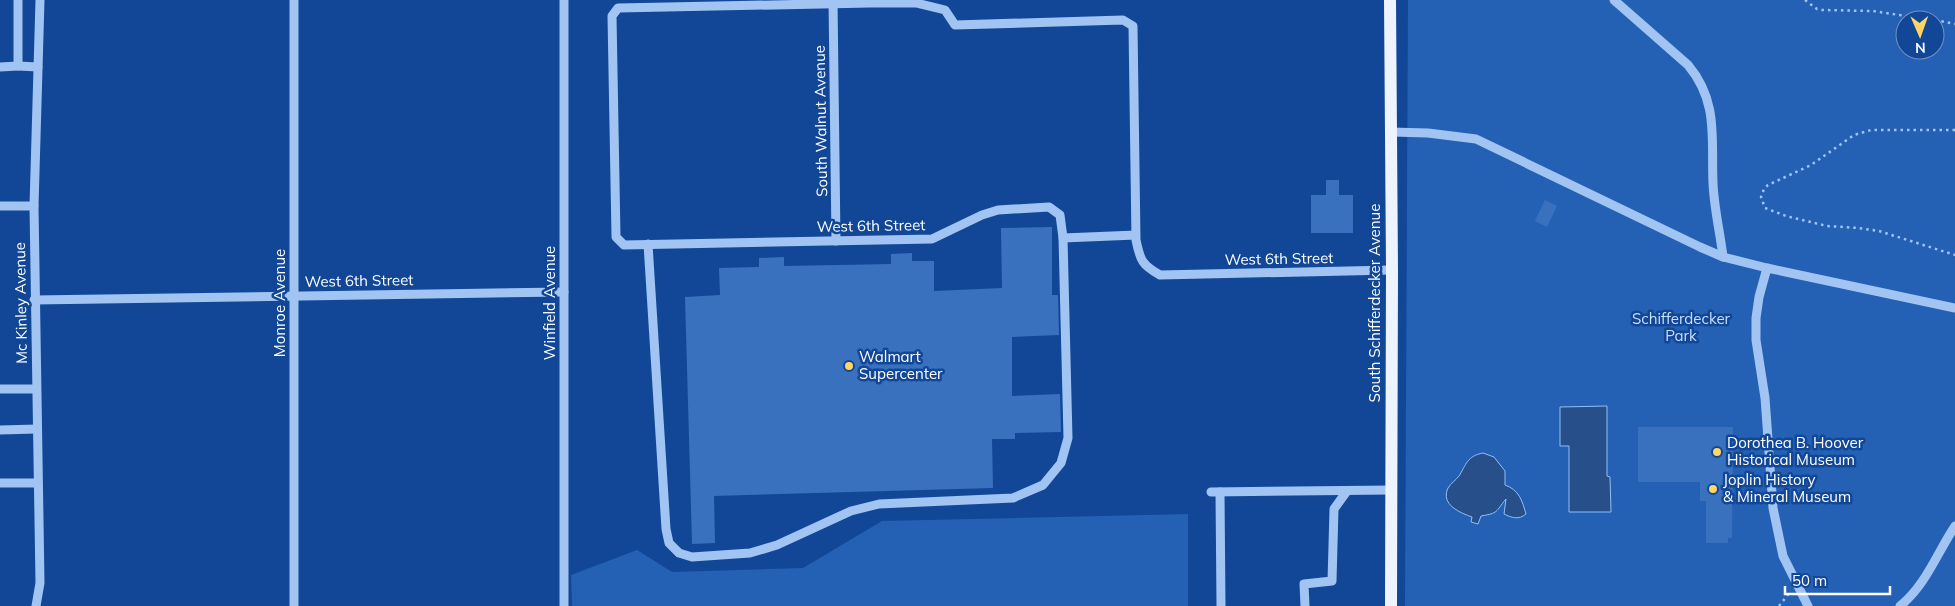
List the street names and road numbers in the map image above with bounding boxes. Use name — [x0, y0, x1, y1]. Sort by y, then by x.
street label: South Walnut Avenue — [810, 45, 831, 197]
street label: South Schifferdecker Avenue — [1365, 204, 1384, 402]
street label: West 6th Street — [816, 215, 926, 236]
street label: Mc Kinley Avenue — [10, 242, 31, 364]
street label: Winfield Avenue — [540, 246, 559, 360]
street label: West 6th Street — [1224, 248, 1334, 269]
street label: Monroe Avenue — [270, 249, 289, 357]
street label: West 6th Street — [304, 270, 414, 291]

